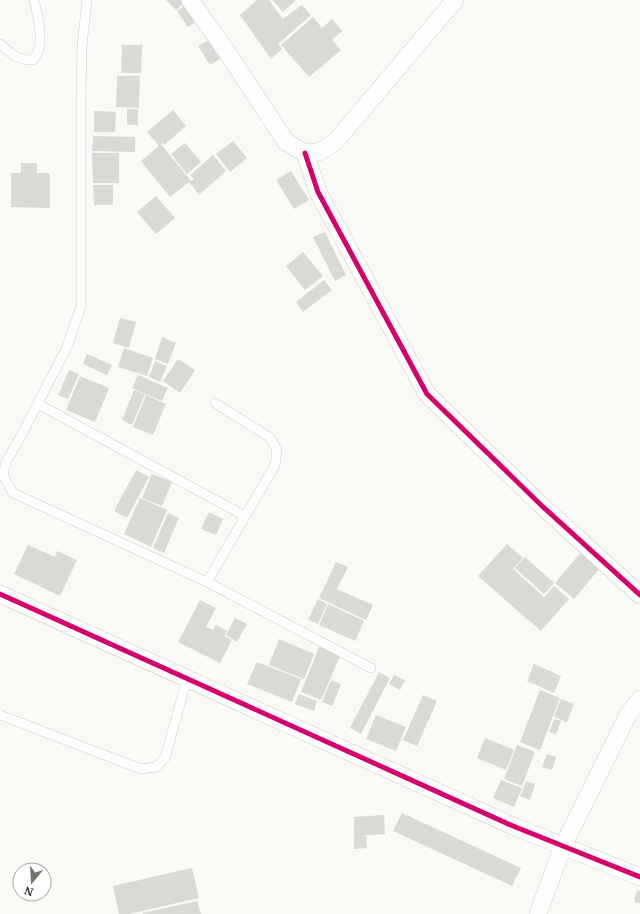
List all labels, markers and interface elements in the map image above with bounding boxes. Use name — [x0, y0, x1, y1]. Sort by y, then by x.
north arrow — [12, 862, 52, 902]
text: N — [22, 883, 35, 900]

